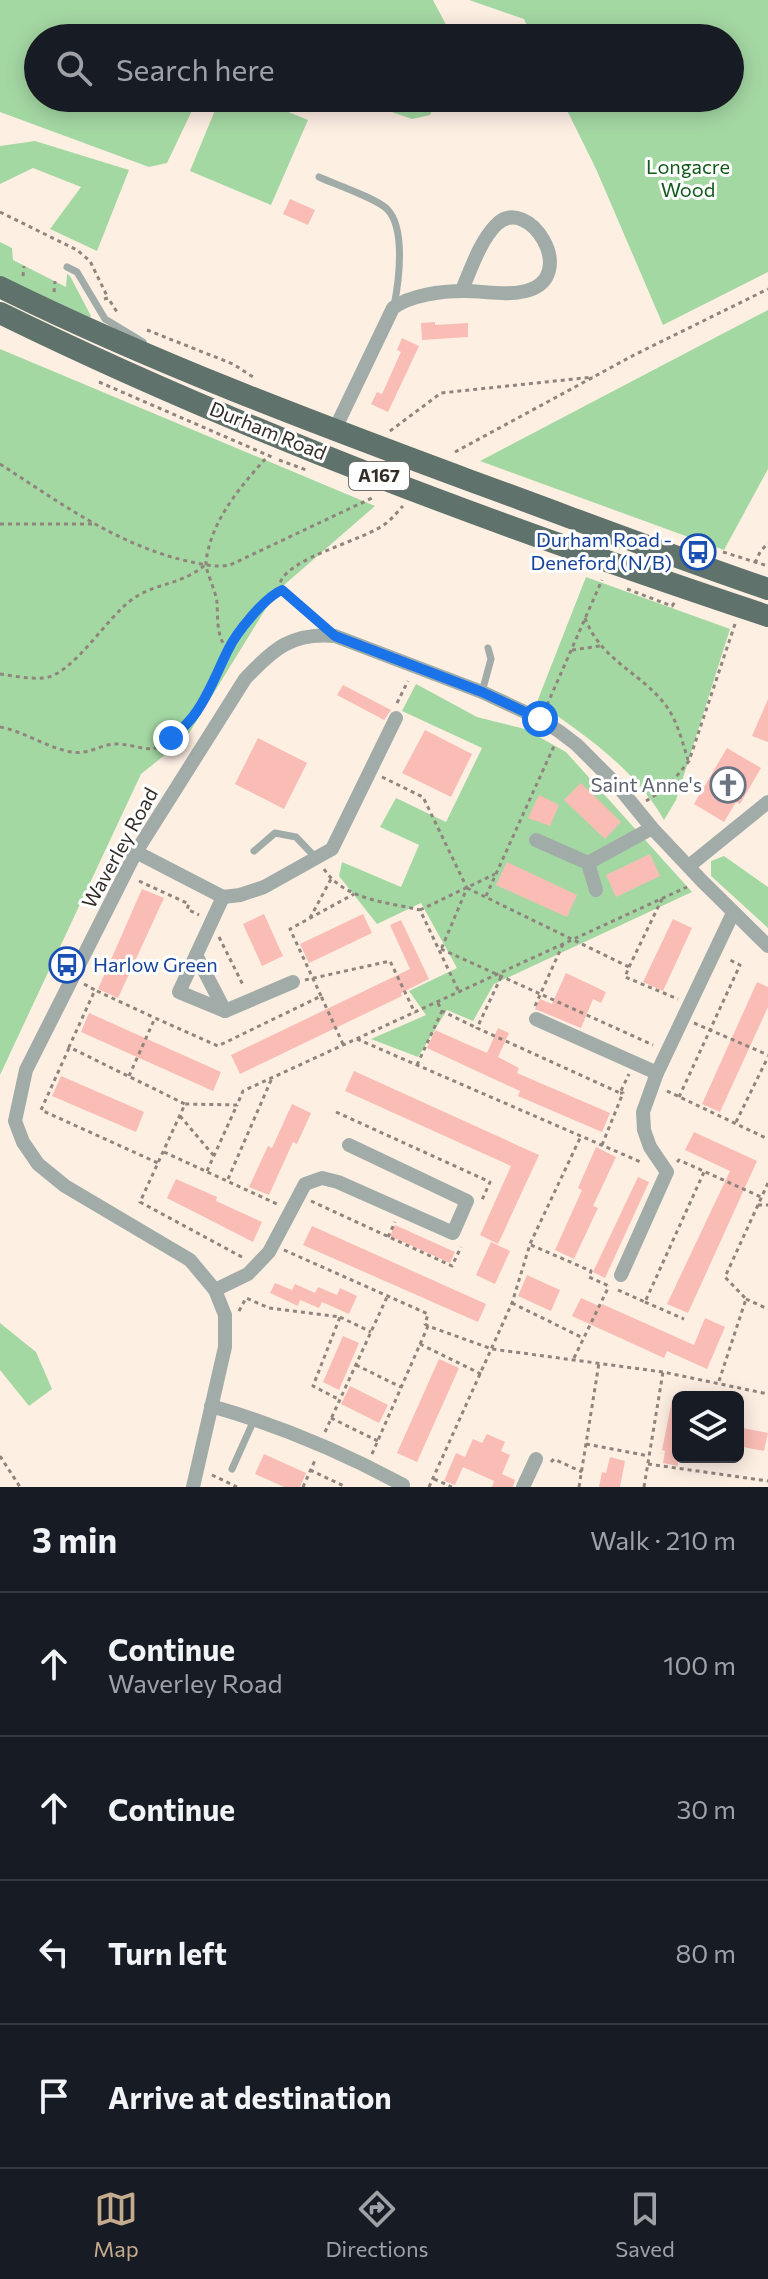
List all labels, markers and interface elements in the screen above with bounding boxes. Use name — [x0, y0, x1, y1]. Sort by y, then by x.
search box — [24, 24, 744, 112]
icon: search — [52, 46, 96, 90]
text: Search here — [116, 50, 275, 87]
park label: Longacre Wood — [646, 154, 730, 201]
street label: Durham Road — [206, 396, 330, 464]
road number: A167 — [349, 462, 409, 490]
place label: Durham Road - Deneford (N/B) — [531, 527, 672, 574]
bus stop icon: Durham Road - Deneford (N/B) — [679, 533, 717, 571]
route start — [522, 701, 558, 737]
route end — [153, 720, 189, 756]
church icon: Saint Anne's — [709, 766, 747, 804]
place label: Saint Anne's — [591, 772, 702, 796]
street label: Waverley Road — [76, 783, 162, 912]
bus stop icon: Harlow Green — [48, 946, 86, 984]
place label: Harlow Green — [93, 952, 218, 976]
map controls — [672, 1391, 744, 1463]
button: layers — [672, 1391, 744, 1463]
text: 3 min — [32, 1518, 117, 1560]
text: Walk · 210 m — [590, 1524, 736, 1555]
text: Continue — [108, 1630, 235, 1667]
icon: ahead — [32, 1642, 76, 1686]
text: 100 m — [663, 1649, 736, 1680]
text: Waverley Road — [108, 1667, 283, 1698]
icon: ahead — [32, 1786, 76, 1830]
text: Continue — [108, 1790, 235, 1827]
text: 30 m — [677, 1793, 736, 1824]
icon: left — [32, 1930, 76, 1974]
text: Turn left — [108, 1934, 227, 1971]
text: 80 m — [676, 1937, 736, 1968]
icon: arrive — [32, 2074, 76, 2118]
text: Arrive at destination — [108, 2078, 392, 2115]
tab: Map — [93, 2187, 139, 2262]
tab: Directions — [325, 2187, 429, 2262]
tab: Saved — [615, 2187, 675, 2262]

